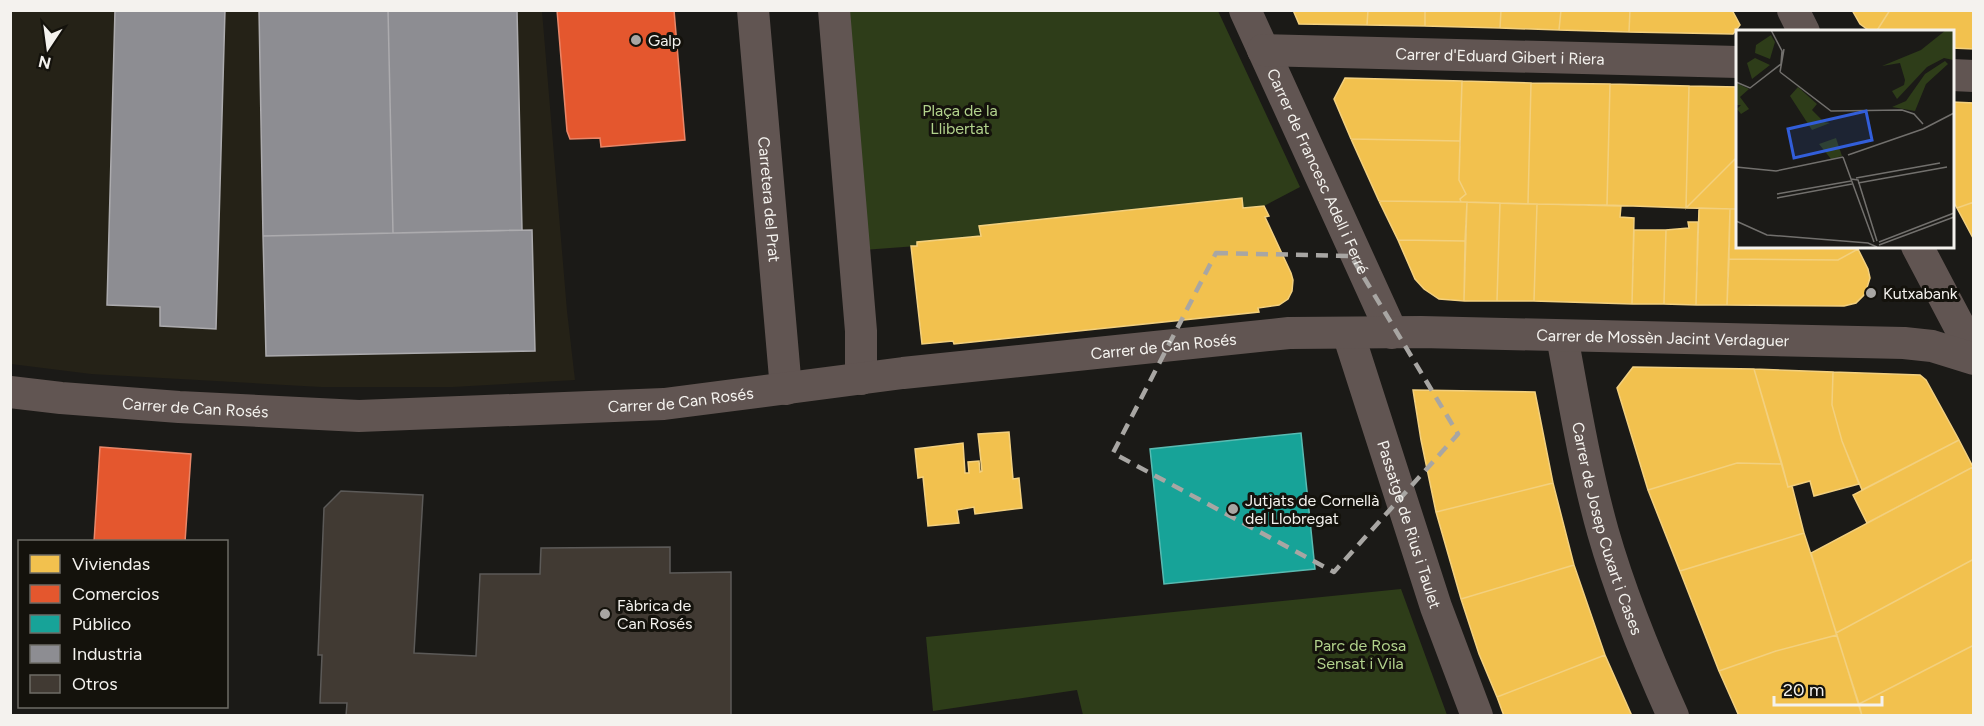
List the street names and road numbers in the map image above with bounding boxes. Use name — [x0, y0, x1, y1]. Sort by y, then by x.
street label: Carrer d'Eduard Gibert i Riera — [1395, 44, 1605, 69]
street label: Carrer de Francesc Adell i Ferré — [1263, 65, 1373, 277]
street label: Carretera del Prat — [754, 136, 784, 263]
street label: Carrer de Mossèn Jacint Verdaguer — [1536, 326, 1790, 350]
street label: Carrer de Can Rosés — [1090, 330, 1237, 364]
street label: Carrer de Can Rosés — [607, 383, 755, 416]
street label: Carrer de Can Rosés — [122, 394, 269, 421]
street label: Carrer de Josep Cuxart i Cases — [1568, 420, 1647, 638]
street label: Passatge de Rius i Taulet — [1373, 438, 1445, 611]

